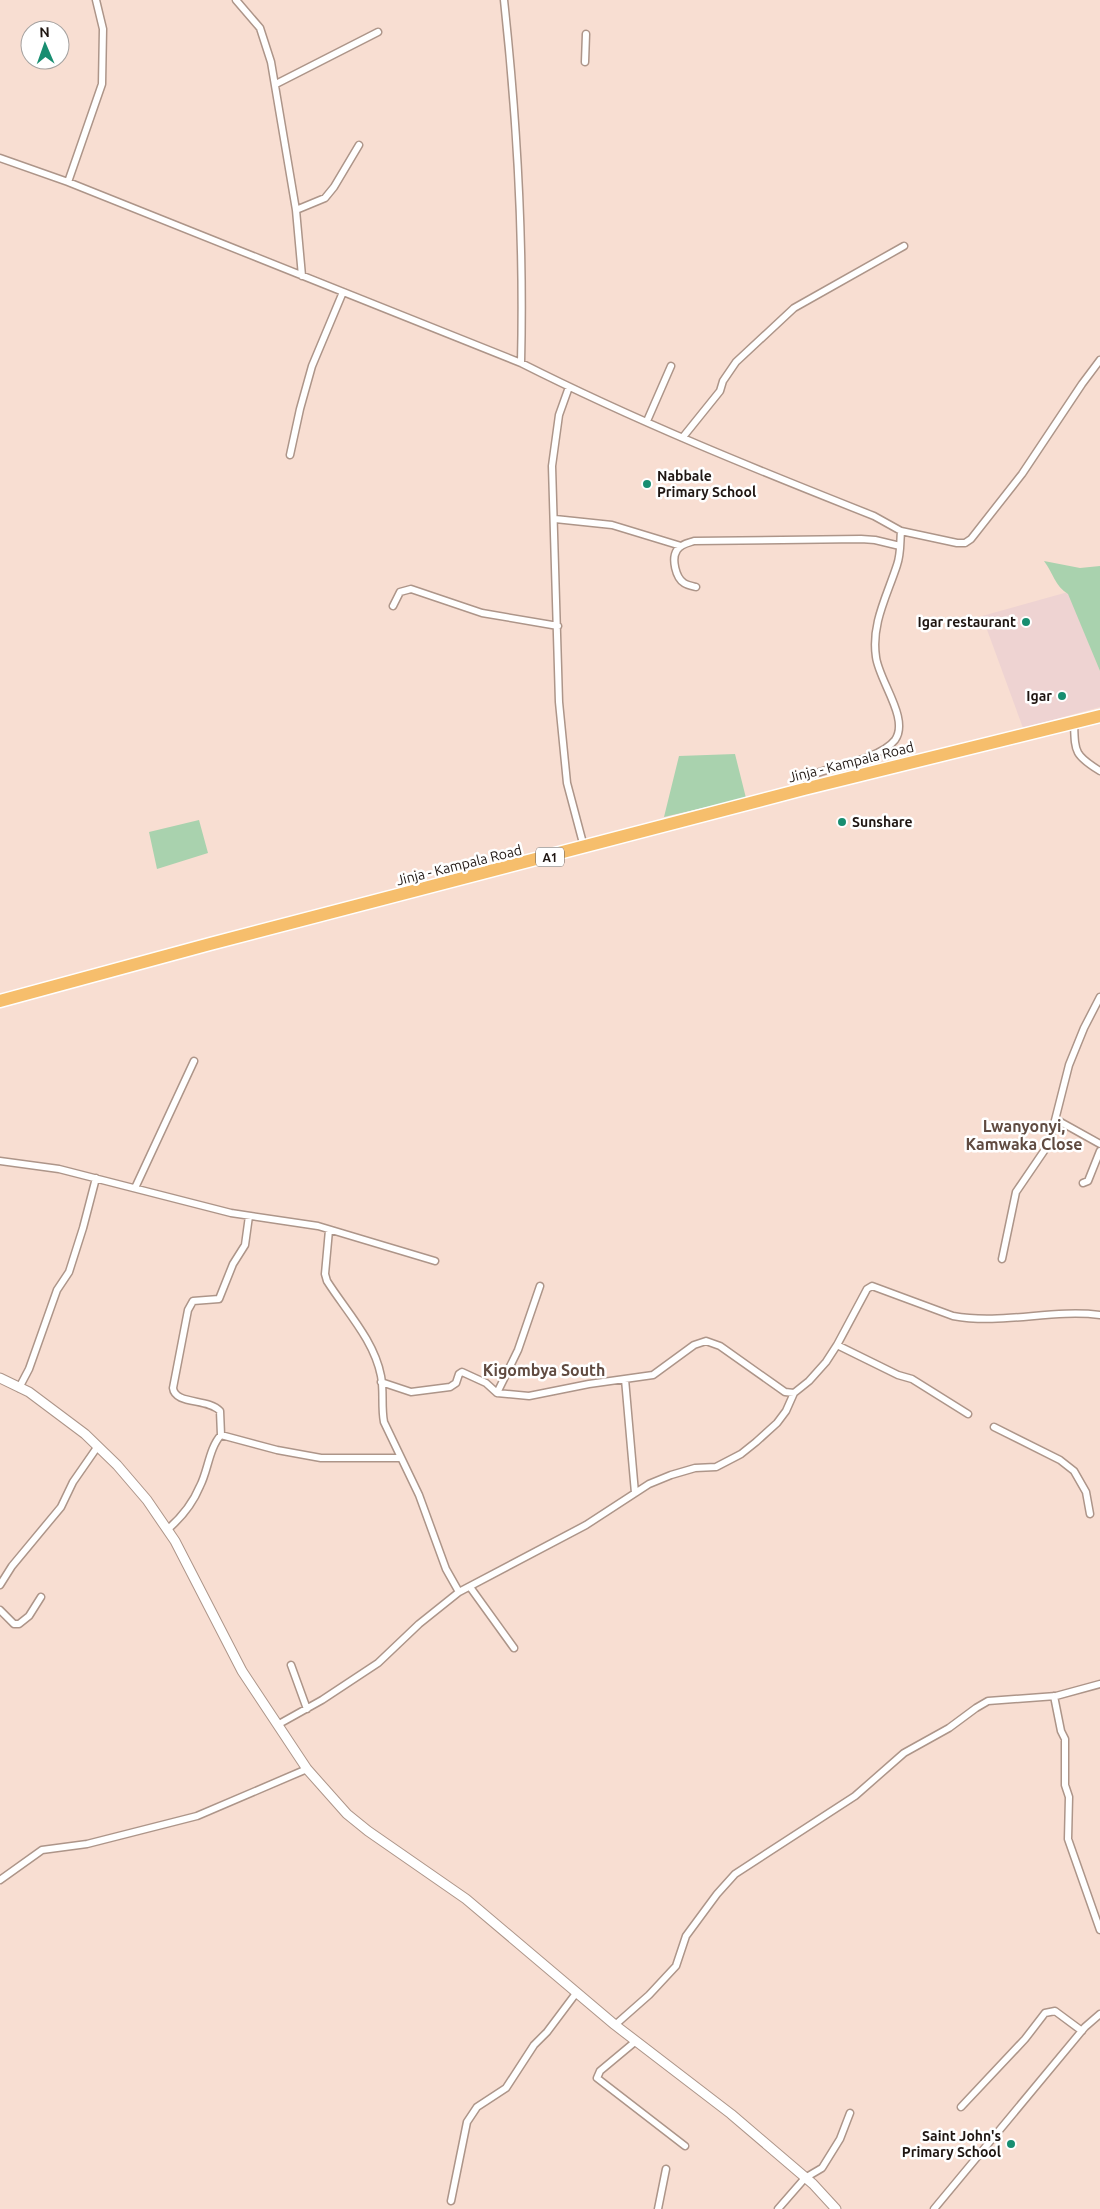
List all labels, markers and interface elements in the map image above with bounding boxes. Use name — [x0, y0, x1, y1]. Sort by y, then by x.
north arrow — [20, 20, 70, 70]
text: N — [39, 24, 50, 40]
place label: Nabbale Primary School — [657, 468, 756, 500]
marker: Nabbale Primary School — [641, 478, 653, 490]
place label: Igar restaurant — [917, 614, 1016, 630]
marker: Igar restaurant — [1020, 616, 1032, 628]
place label: Igar — [1026, 688, 1052, 704]
marker: Igar — [1056, 690, 1068, 702]
street label: Jinja - Kampala Road — [787, 739, 915, 785]
place label: Sunshare — [852, 814, 912, 830]
marker: Sunshare — [836, 816, 848, 828]
street label: Jinja - Kampala Road — [395, 842, 523, 888]
road number: A1 — [536, 848, 564, 866]
district label: Lwanyonyi, Kamwaka Close — [966, 1117, 1082, 1153]
district label: Kigombya South — [483, 1361, 605, 1379]
place label: Saint John's Primary School — [902, 2128, 1001, 2160]
marker: Saint John's Primary School — [1005, 2138, 1017, 2150]

